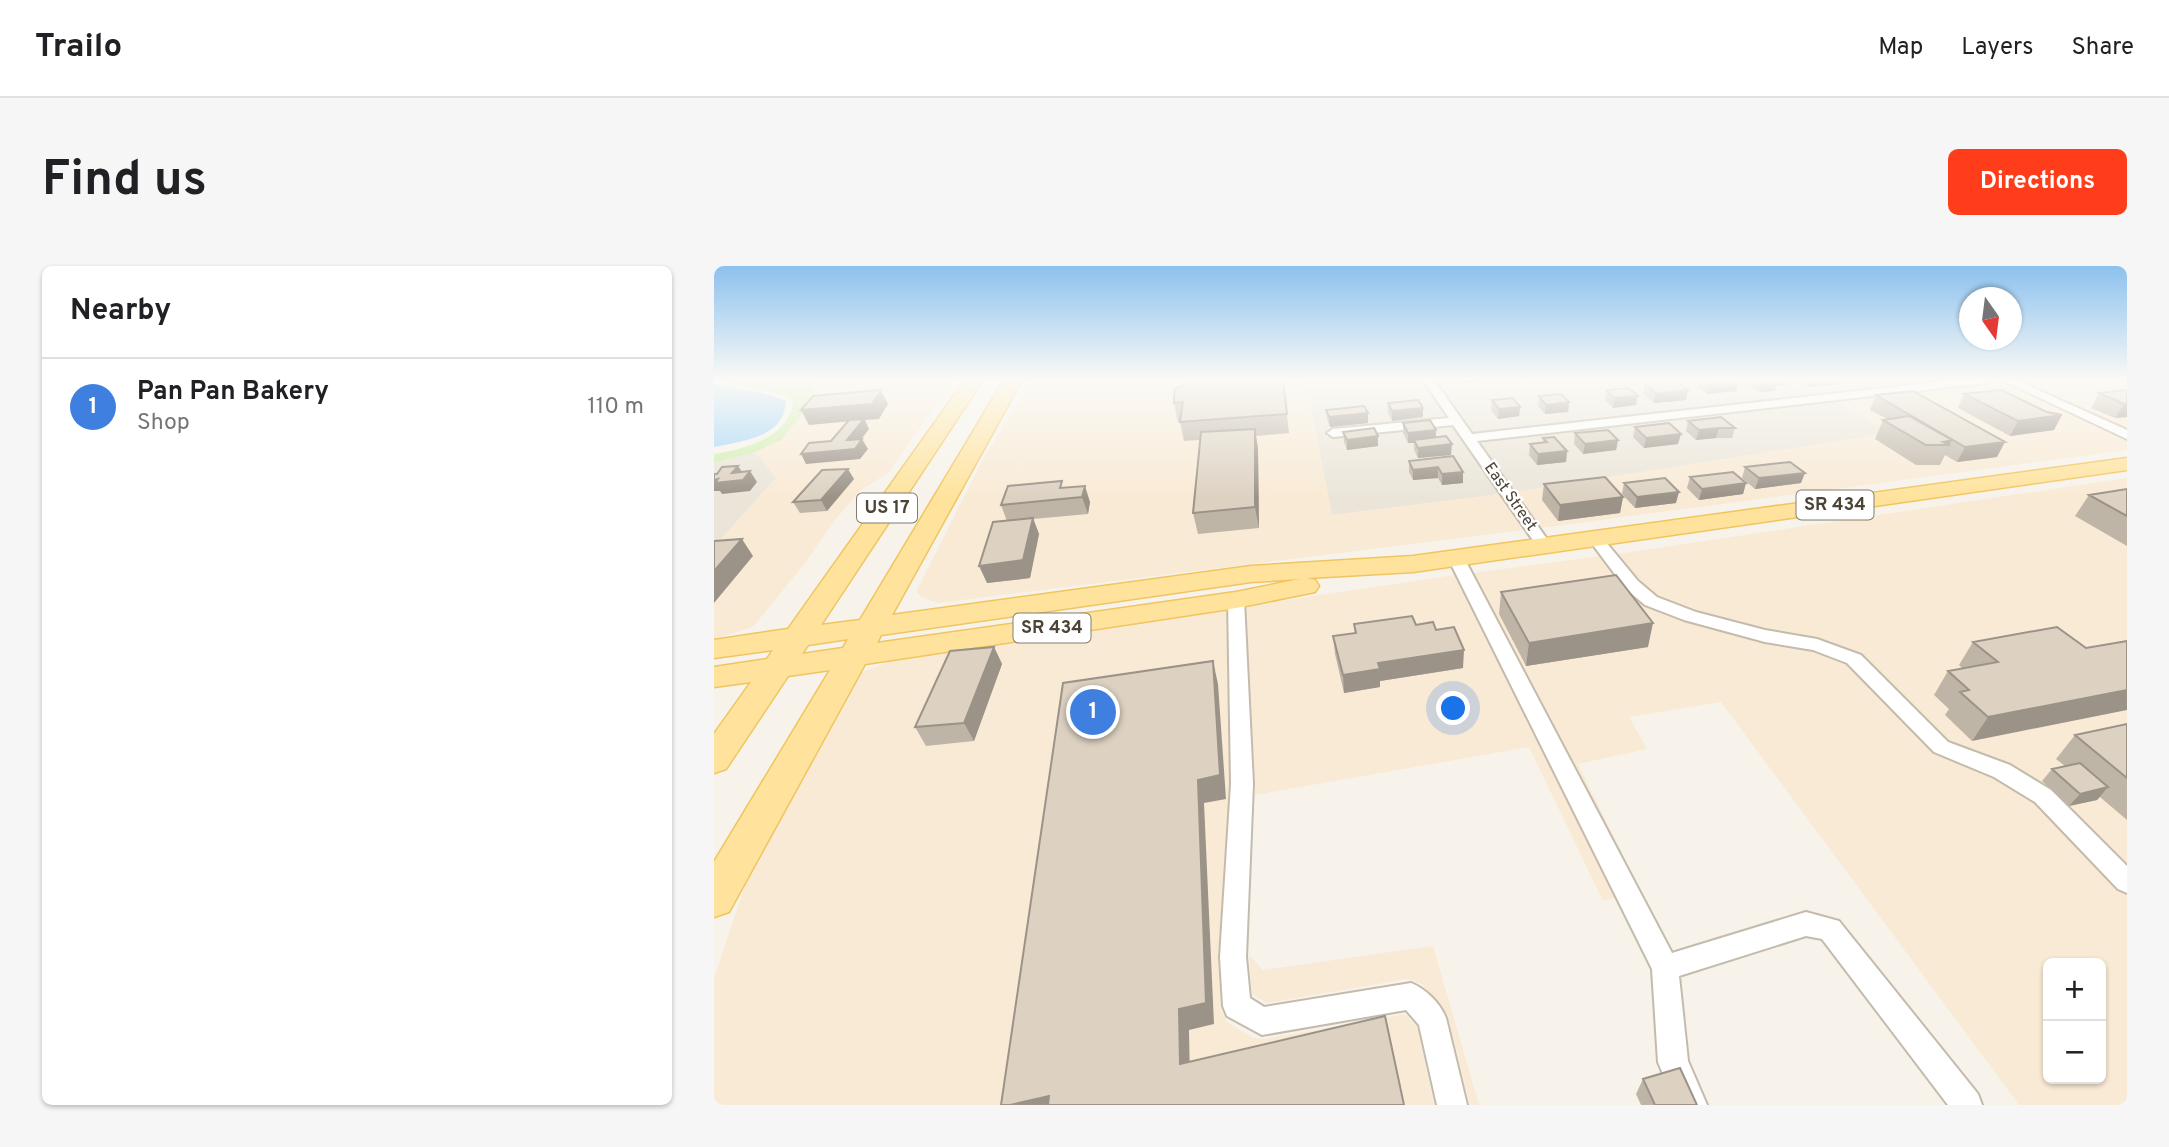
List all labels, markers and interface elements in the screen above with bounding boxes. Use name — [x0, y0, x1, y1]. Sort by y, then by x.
text: Trailo — [35, 27, 122, 69]
text: Map — [1878, 33, 1923, 63]
text: Layers — [1961, 33, 2033, 63]
text: Share — [2071, 33, 2134, 63]
button: Directions — [1948, 149, 2127, 215]
text: Find us — [42, 151, 207, 213]
north arrow — [1959, 287, 2022, 350]
text: Nearby — [70, 293, 171, 330]
text: Pan Pan Bakery — [137, 376, 329, 409]
text: 1 — [88, 393, 98, 422]
text: 110 m — [587, 393, 644, 422]
text: Shop — [137, 409, 190, 438]
street label: East Street — [1479, 459, 1541, 535]
road number: SR 434 — [1796, 491, 1874, 520]
road number: US 17 — [857, 494, 917, 522]
road number: SR 434 — [1014, 614, 1090, 642]
pin: 1 — [1070, 686, 1116, 738]
your location — [1436, 691, 1470, 725]
map controls — [2043, 958, 2106, 1084]
button: + — [2043, 958, 2106, 1021]
button: − — [2043, 1021, 2106, 1084]

